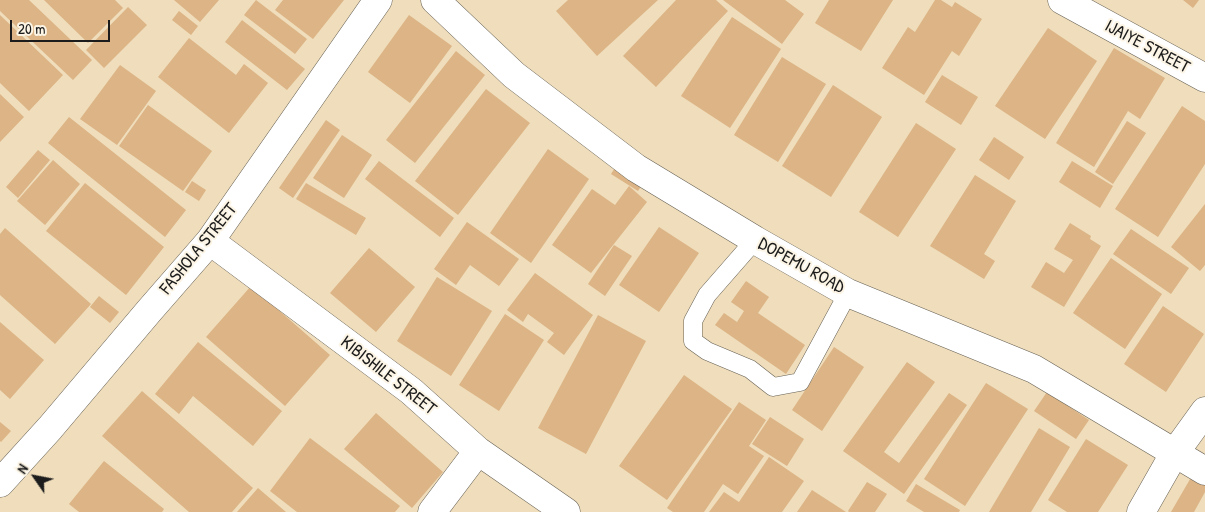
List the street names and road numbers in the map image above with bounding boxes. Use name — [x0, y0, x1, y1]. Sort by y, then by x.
street label: IJAIYE STREET — [1101, 16, 1193, 78]
street label: FASHOLA STREET — [156, 199, 242, 299]
street label: DOPEMU ROAD — [754, 233, 848, 299]
street label: KIBISHILE STREET — [336, 332, 440, 420]

